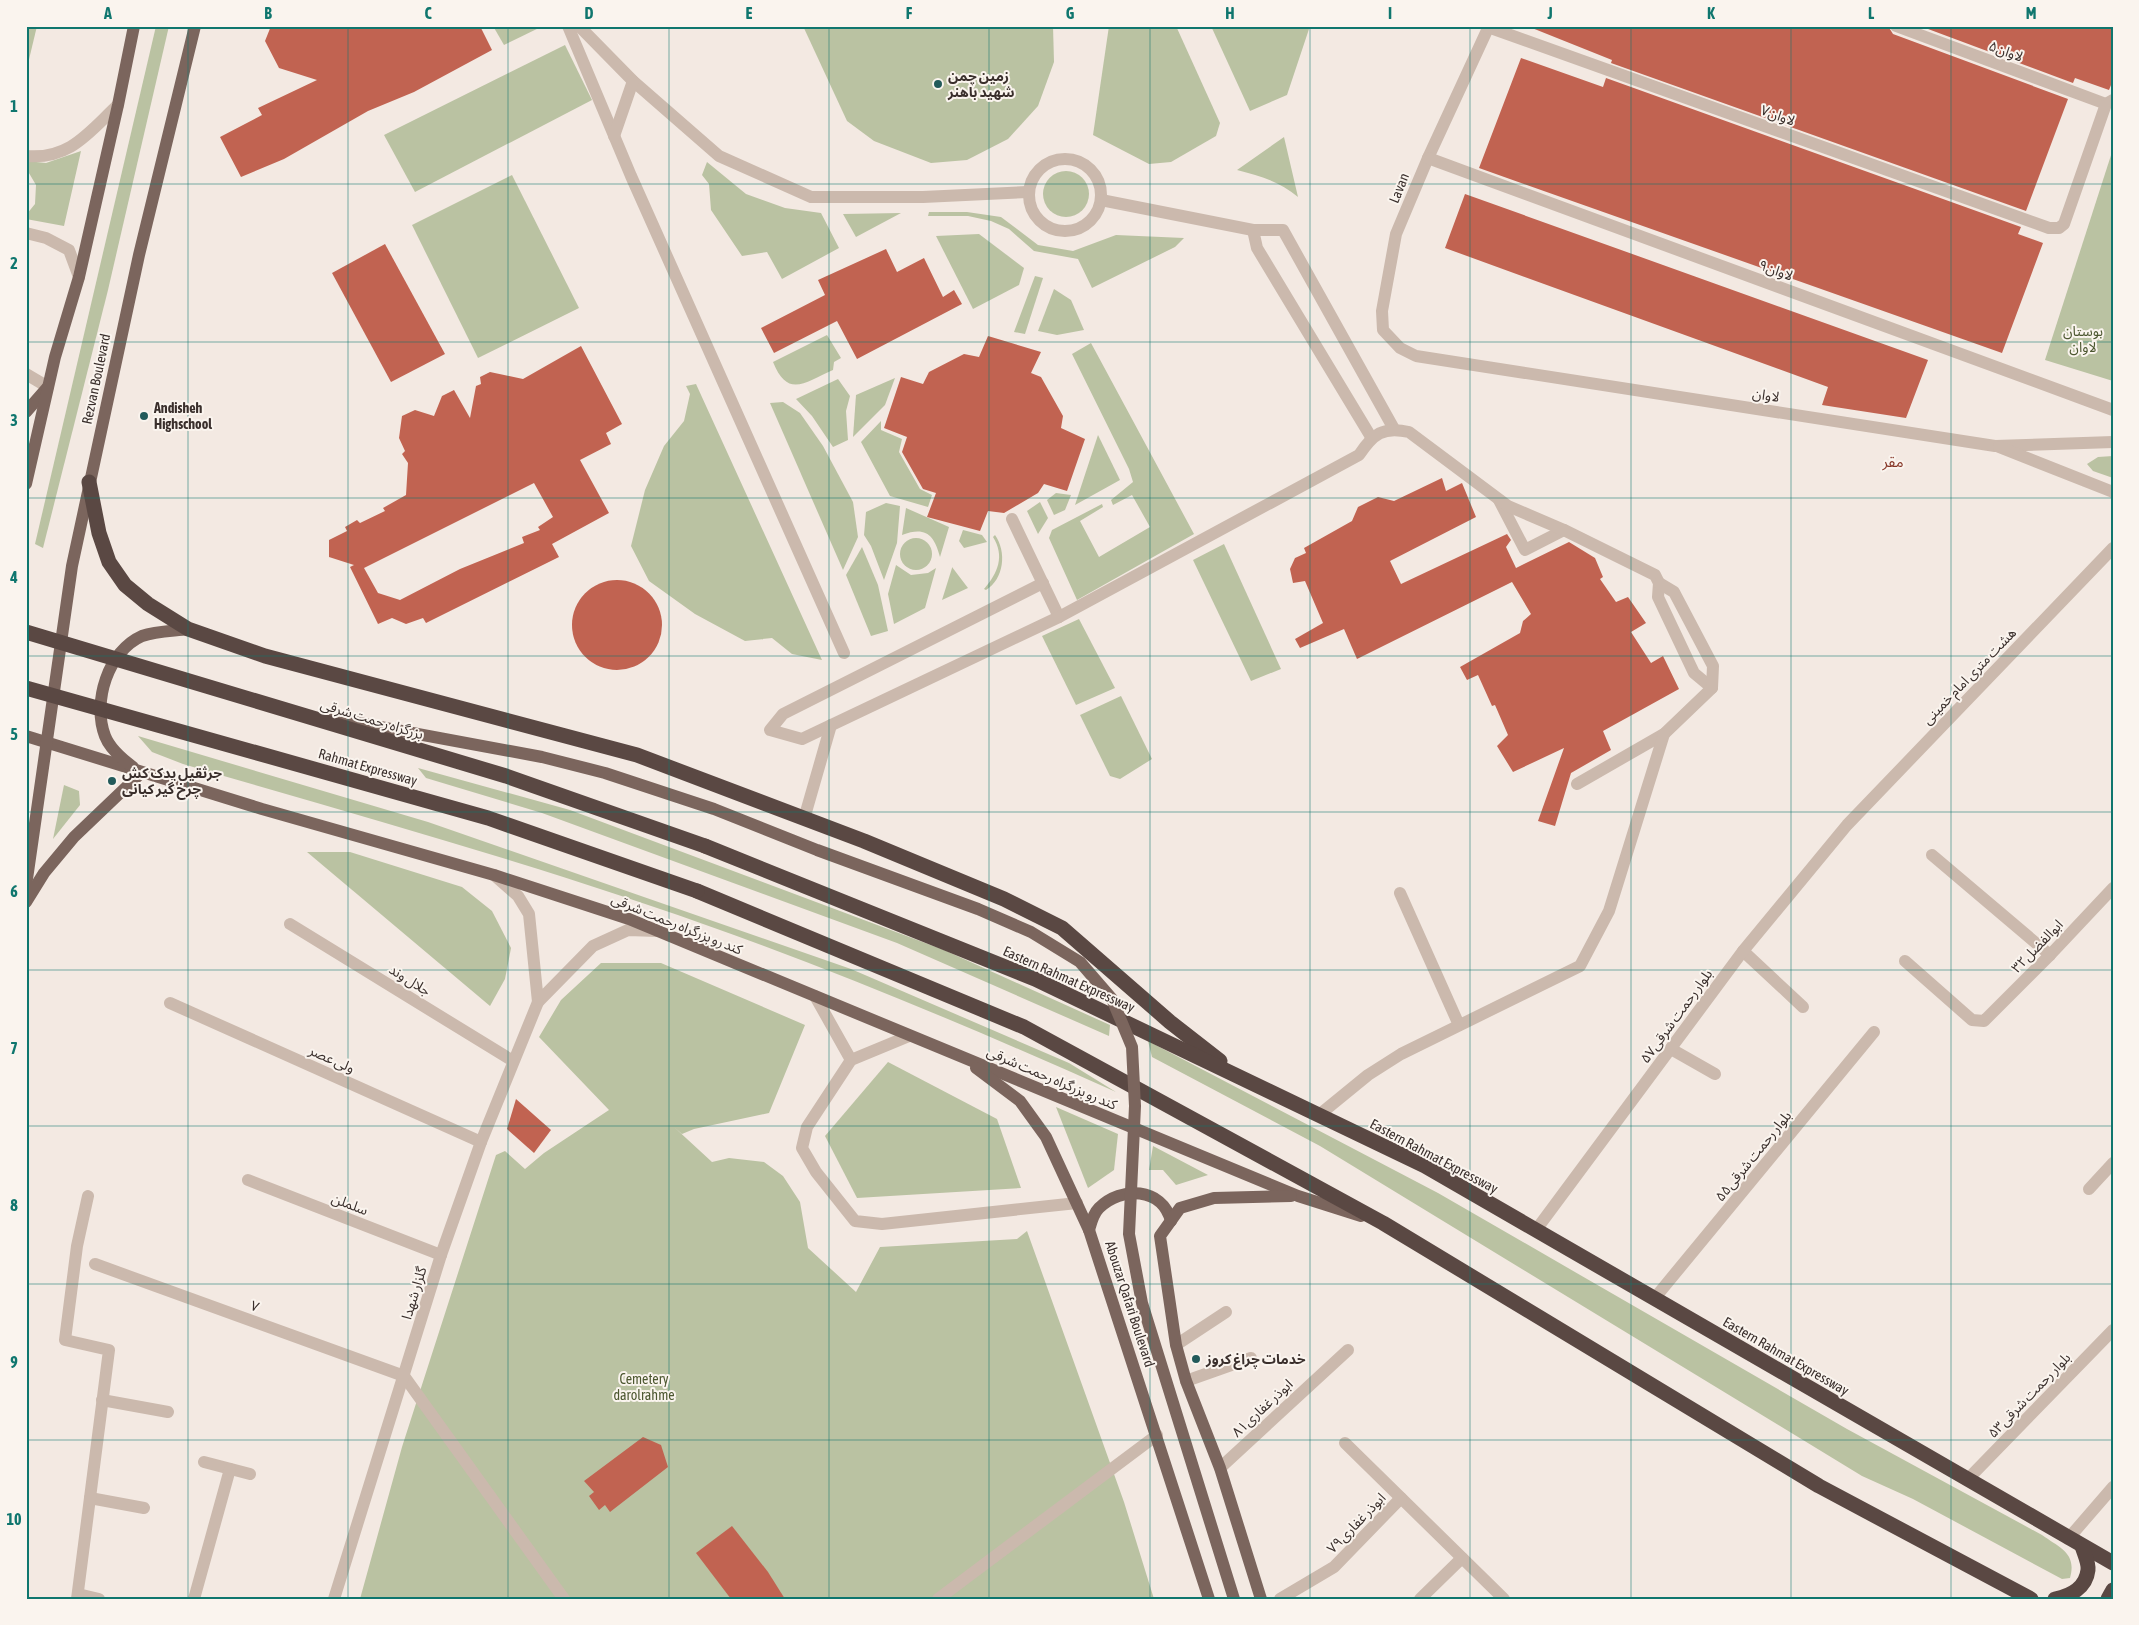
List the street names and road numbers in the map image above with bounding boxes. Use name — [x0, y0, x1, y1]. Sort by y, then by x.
street label: ۵لاوان — [1986, 37, 2025, 66]
street label: ۷لاوان — [1758, 101, 1797, 130]
street label: Lavan — [1386, 171, 1412, 205]
street label: ۹لاوان — [1756, 256, 1795, 285]
street label: Rezvan Boulevard — [79, 332, 113, 426]
street label: لاوان — [1751, 385, 1781, 406]
street label: هشت متری امام خمینی — [1919, 624, 2021, 730]
street label: بزرگراه رحمت شرقی — [318, 696, 426, 743]
street label: Rahmat Expressway — [317, 745, 419, 789]
street label: کند رو بزرگراه رحمت شرقی — [609, 890, 745, 959]
street label: ابوالفضل۳۲ — [2008, 916, 2067, 976]
street label: Eastern Rahmat Expressway — [1001, 943, 1138, 1015]
street label: جلال وند — [386, 961, 434, 1000]
street label: ۵۷بلوار رحمت شرقی — [1637, 966, 1716, 1067]
street label: ولی عصر — [306, 1042, 357, 1077]
street label: کند رو بزرگراه رحمت شرقی — [984, 1043, 1120, 1114]
street label: بلوار رحمت شرقی۵۵ — [1712, 1107, 1795, 1205]
street label: Eastern Rahmat Expressway — [1367, 1115, 1501, 1197]
street label: سلملن — [329, 1190, 370, 1219]
street label: Abouzar Qafari Boulevard — [1102, 1239, 1158, 1369]
street label: گلزار شهدا — [398, 1264, 431, 1322]
street label: ۷ — [248, 1297, 262, 1315]
street label: Eastern Rahmat Expressway — [1720, 1313, 1852, 1399]
street label: بلوار رحمت شرقی۵۳ — [1984, 1349, 2074, 1441]
street label: ۸۱ابوذر غفاری — [1228, 1376, 1296, 1441]
street label: ۷۹ابوذر غفاری — [1323, 1490, 1389, 1557]

